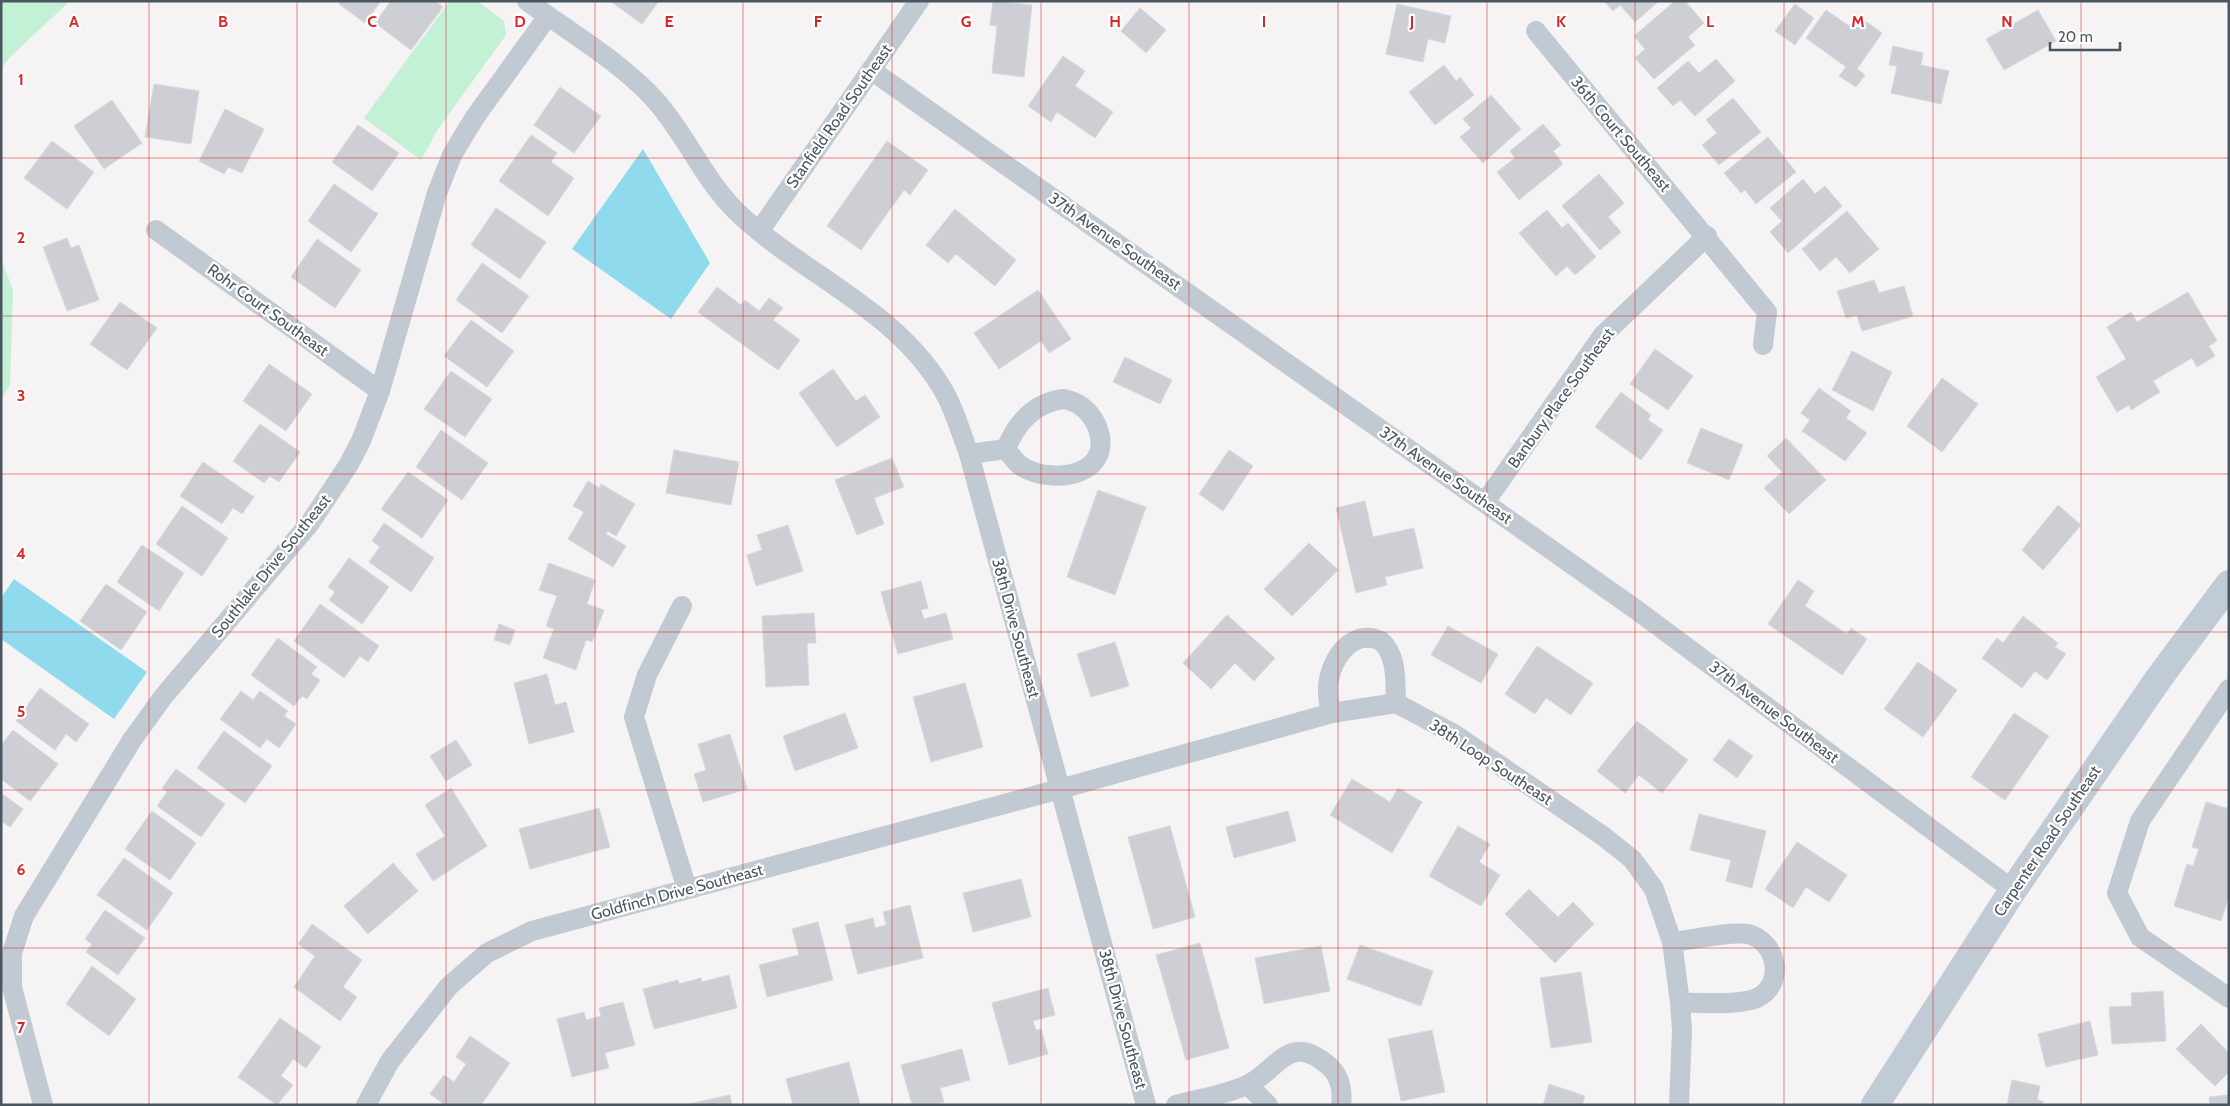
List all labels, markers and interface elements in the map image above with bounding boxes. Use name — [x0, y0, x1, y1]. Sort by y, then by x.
text: A — [69, 12, 79, 31]
text: B — [218, 12, 228, 31]
text: C — [367, 12, 377, 31]
text: D — [514, 12, 526, 31]
text: E — [664, 12, 674, 31]
text: F — [814, 12, 823, 31]
text: G — [961, 12, 971, 31]
text: H — [1109, 12, 1121, 31]
text: I — [1262, 12, 1266, 31]
text: J — [1409, 12, 1414, 31]
text: K — [1556, 12, 1566, 31]
text: L — [1706, 12, 1714, 31]
text: M — [1851, 12, 1865, 31]
text: N — [2001, 12, 2013, 31]
scale bar — [2050, 20, 2120, 52]
text: 20 m — [2058, 28, 2093, 46]
street label: Stanfield Road Southeast — [782, 40, 896, 191]
text: 1 — [18, 70, 24, 89]
street label: 36th Court Southeast — [1567, 72, 1675, 196]
street label: 37th Avenue Southeast — [1045, 188, 1185, 294]
text: 2 — [17, 228, 25, 247]
street label: Rohr Court Southeast — [204, 260, 333, 361]
street label: Banbury Place Southeast — [1504, 324, 1618, 472]
text: 3 — [17, 386, 25, 405]
street label: 37th Avenue Southeast — [1376, 422, 1516, 528]
street label: Southlake Drive Southeast — [207, 490, 335, 641]
text: 4 — [16, 544, 26, 563]
street label: 38th Drive Southeast — [988, 556, 1044, 701]
street label: 37th Avenue Southeast — [1706, 657, 1843, 767]
text: 5 — [17, 702, 25, 721]
street label: 38th Loop Southeast — [1426, 715, 1556, 809]
street label: Carpenter Road Southeast — [1990, 762, 2105, 920]
text: 6 — [17, 860, 26, 879]
street label: Goldfinch Drive Southeast — [589, 860, 766, 924]
street label: 38th Drive Southeast — [1095, 947, 1151, 1092]
text: 7 — [17, 1018, 26, 1037]

